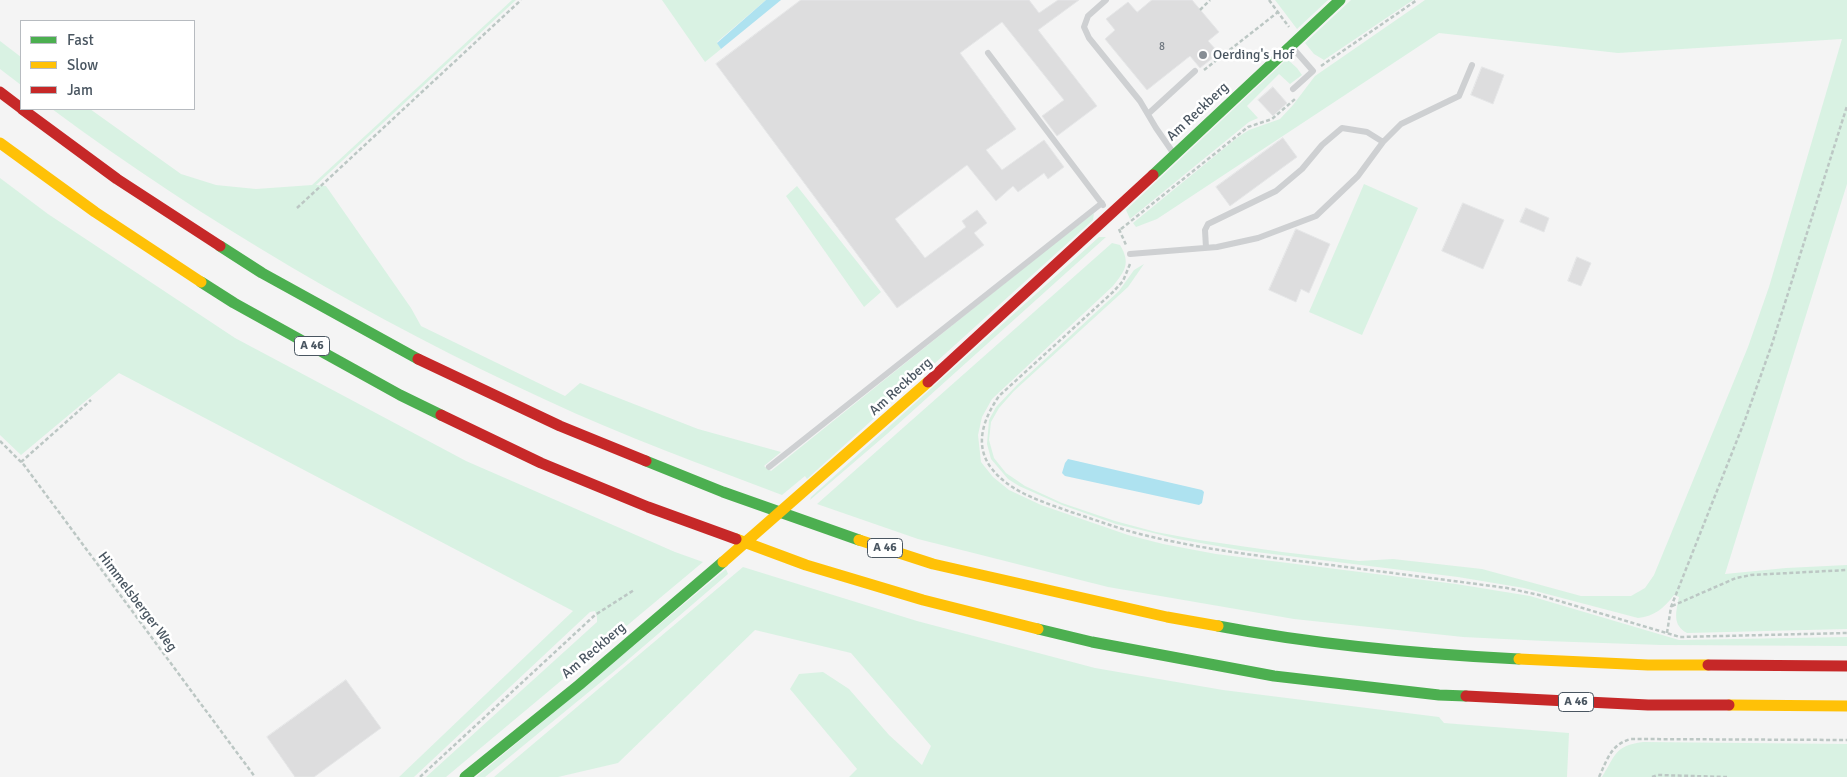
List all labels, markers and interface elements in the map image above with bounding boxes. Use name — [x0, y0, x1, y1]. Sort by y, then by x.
legend — [20, 20, 195, 110]
text: Fast — [67, 31, 94, 49]
house number: 8 — [1159, 40, 1165, 54]
place label: Oerding's Hof — [1213, 47, 1294, 63]
marker: Oerding's Hof — [1197, 49, 1209, 61]
text: Slow — [67, 56, 98, 74]
street label: Am Reckberg — [1164, 79, 1232, 145]
text: Jam — [67, 81, 93, 99]
road number: A 46 — [294, 336, 330, 356]
street label: Am Reckberg — [866, 355, 936, 419]
road number: A 46 — [868, 538, 902, 558]
street label: Himmelsberger Weg — [94, 549, 180, 655]
street label: Am Reckberg — [559, 619, 629, 683]
road number: A 46 — [1558, 692, 1594, 712]

